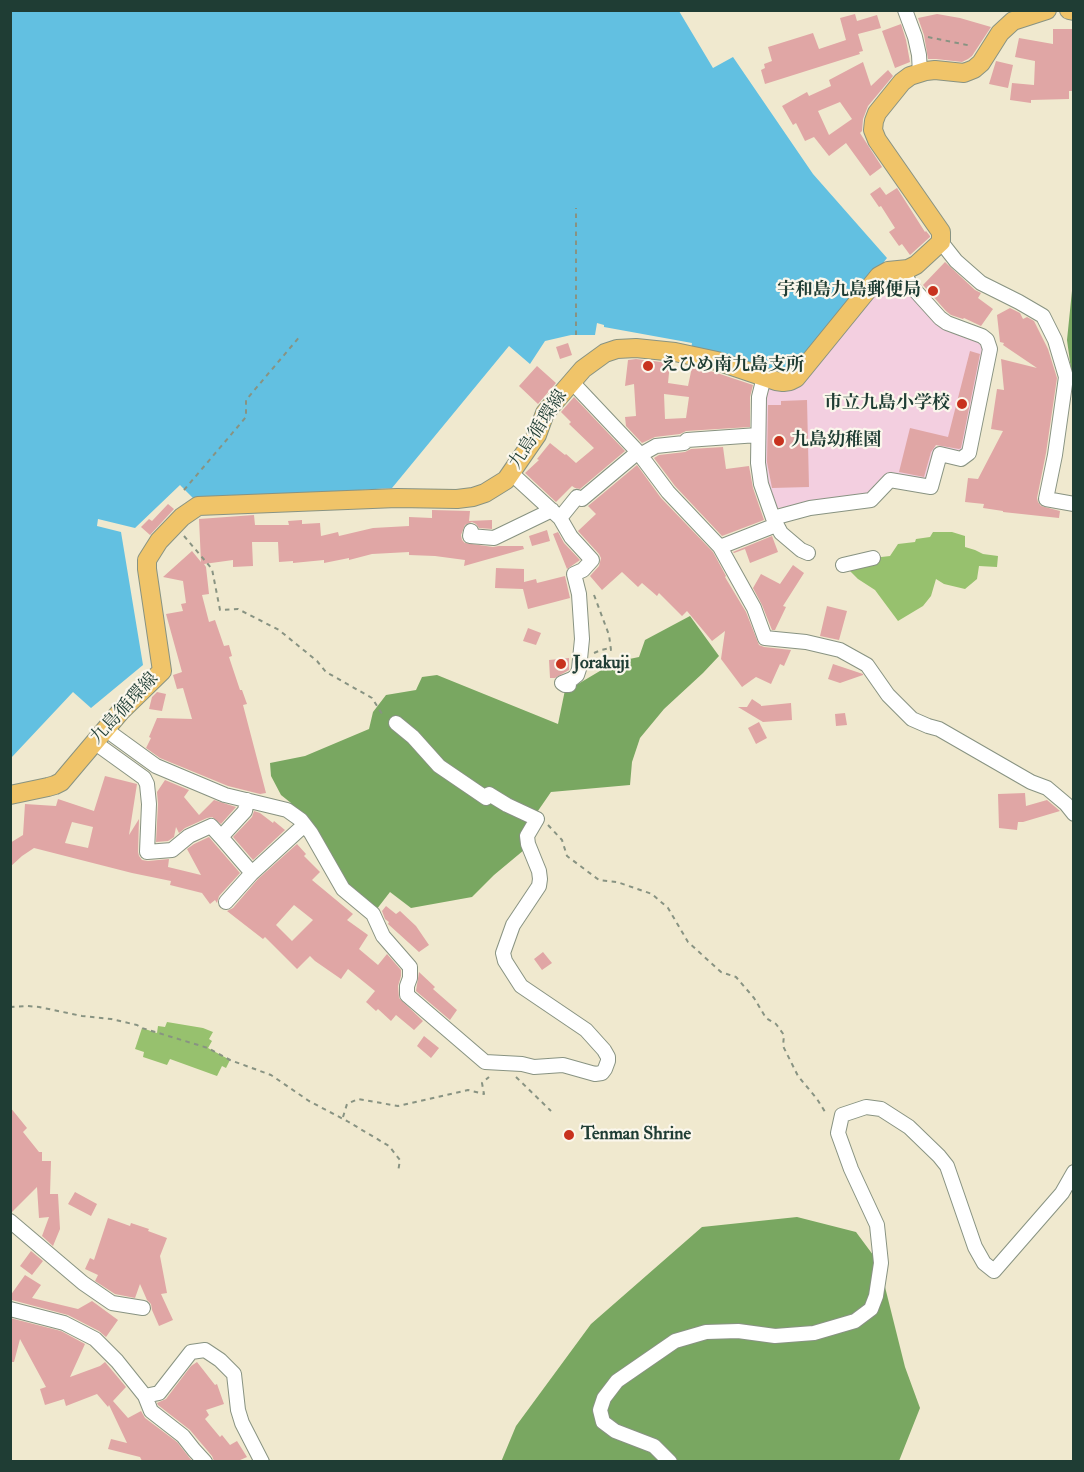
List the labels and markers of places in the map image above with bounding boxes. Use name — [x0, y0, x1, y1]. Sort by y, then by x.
place label: 宇和島九島郵便局 — [777, 280, 921, 302]
marker: 宇和島九島郵便局 — [926, 284, 940, 298]
place label: えひめ南九島支所 — [660, 355, 804, 377]
marker: えひめ南九島支所 — [641, 359, 655, 373]
place label: 市立九島小学校 — [824, 393, 950, 415]
marker: 市立九島小学校 — [955, 397, 969, 411]
place label: 九島幼稚園 — [791, 430, 881, 452]
marker: 九島幼稚園 — [772, 434, 786, 448]
place label: Jorakuji — [573, 653, 629, 675]
marker: Jorakuji — [554, 657, 568, 671]
place label: Tenman Shrine — [581, 1124, 691, 1146]
marker: Tenman Shrine — [562, 1128, 576, 1142]

